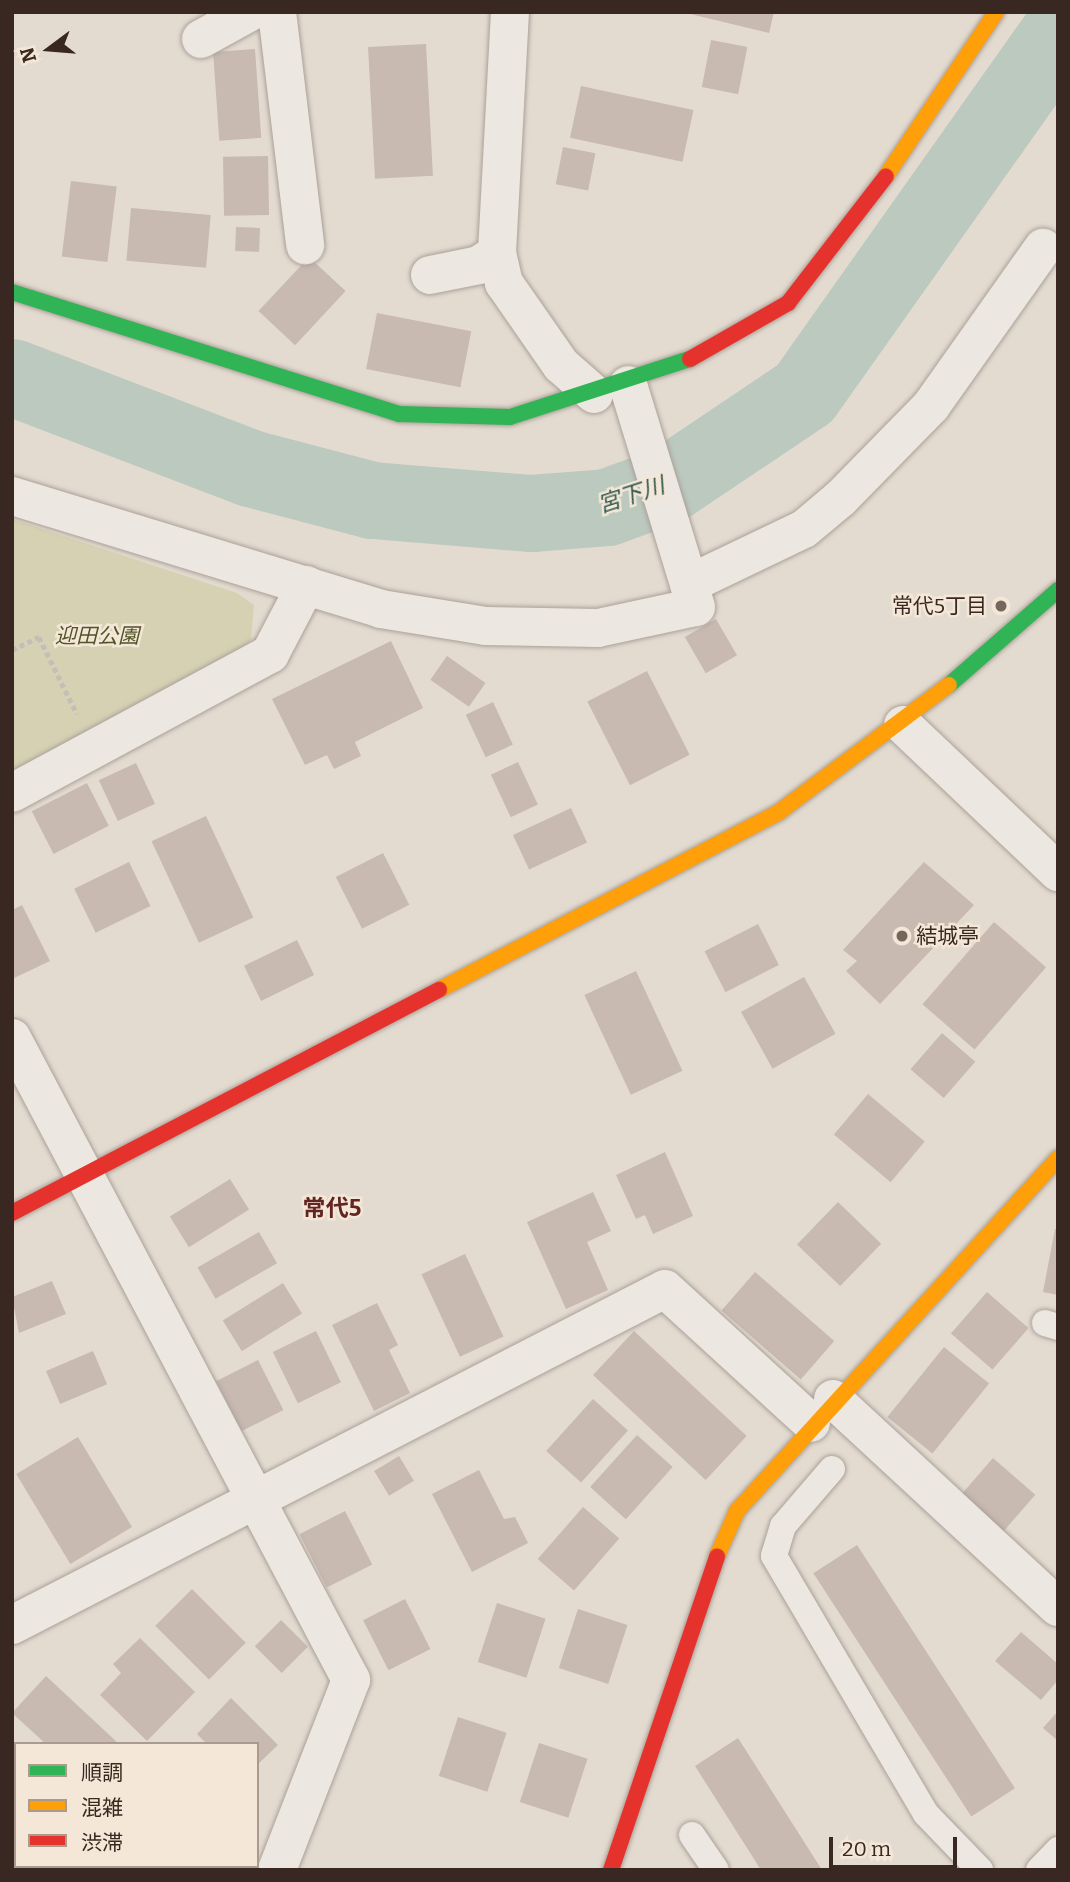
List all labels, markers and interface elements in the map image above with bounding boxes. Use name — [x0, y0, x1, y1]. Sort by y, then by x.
north arrow — [14, 14, 84, 84]
text: N — [15, 45, 41, 65]
water label: 宮下川 — [594, 471, 668, 519]
place label: 常代5丁目 — [892, 593, 987, 619]
marker: 常代5丁目 — [993, 598, 1009, 614]
park label: 迎田公園 — [55, 623, 139, 649]
place label: 結城亭 — [916, 923, 979, 949]
marker: 結城亭 — [894, 928, 910, 944]
district label: 常代5 — [303, 1194, 361, 1222]
legend — [14, 1742, 259, 1868]
text: 順調 — [81, 1760, 123, 1786]
text: 混雑 — [81, 1795, 123, 1821]
scale bar — [832, 1822, 960, 1866]
text: 渋滞 — [81, 1830, 123, 1856]
text: 20 m — [842, 1836, 891, 1862]

